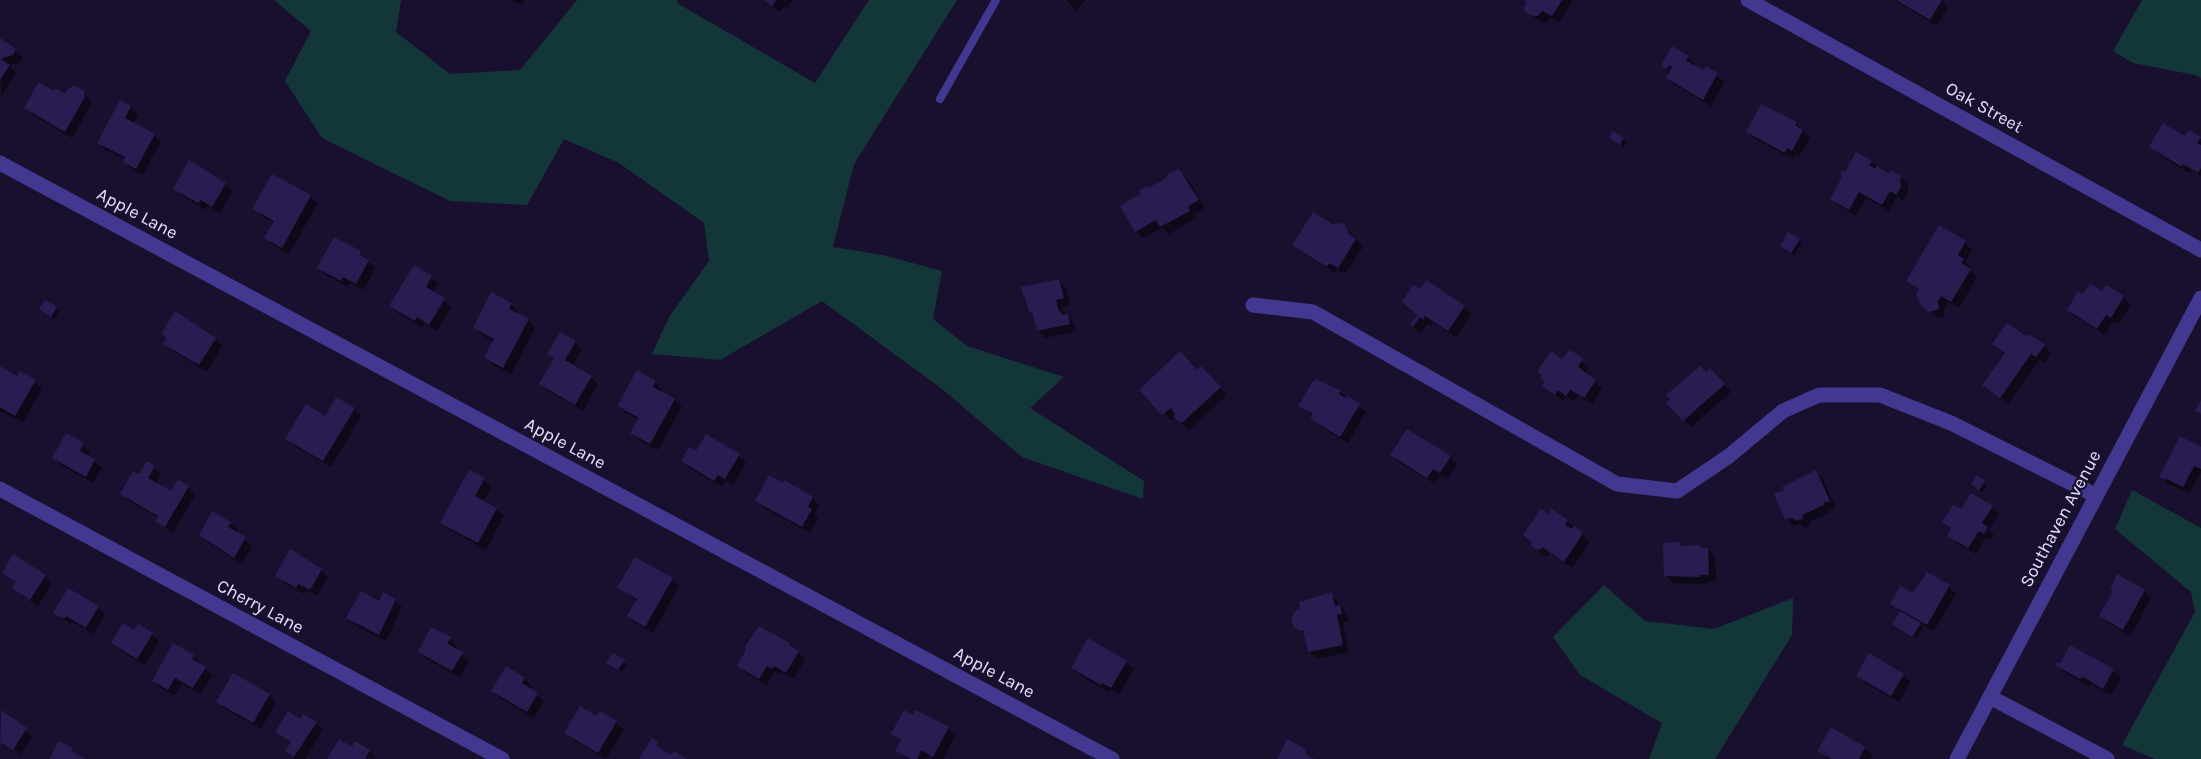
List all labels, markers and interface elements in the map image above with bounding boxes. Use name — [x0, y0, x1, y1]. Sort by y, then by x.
street label: Oak Street — [1941, 78, 2027, 138]
street label: Apple Lane — [93, 184, 181, 244]
street label: Apple Lane — [521, 414, 609, 474]
street label: Southaven Avenue — [2016, 447, 2106, 591]
street label: Cherry Lane — [213, 575, 307, 639]
street label: Apple Lane — [950, 643, 1038, 703]

